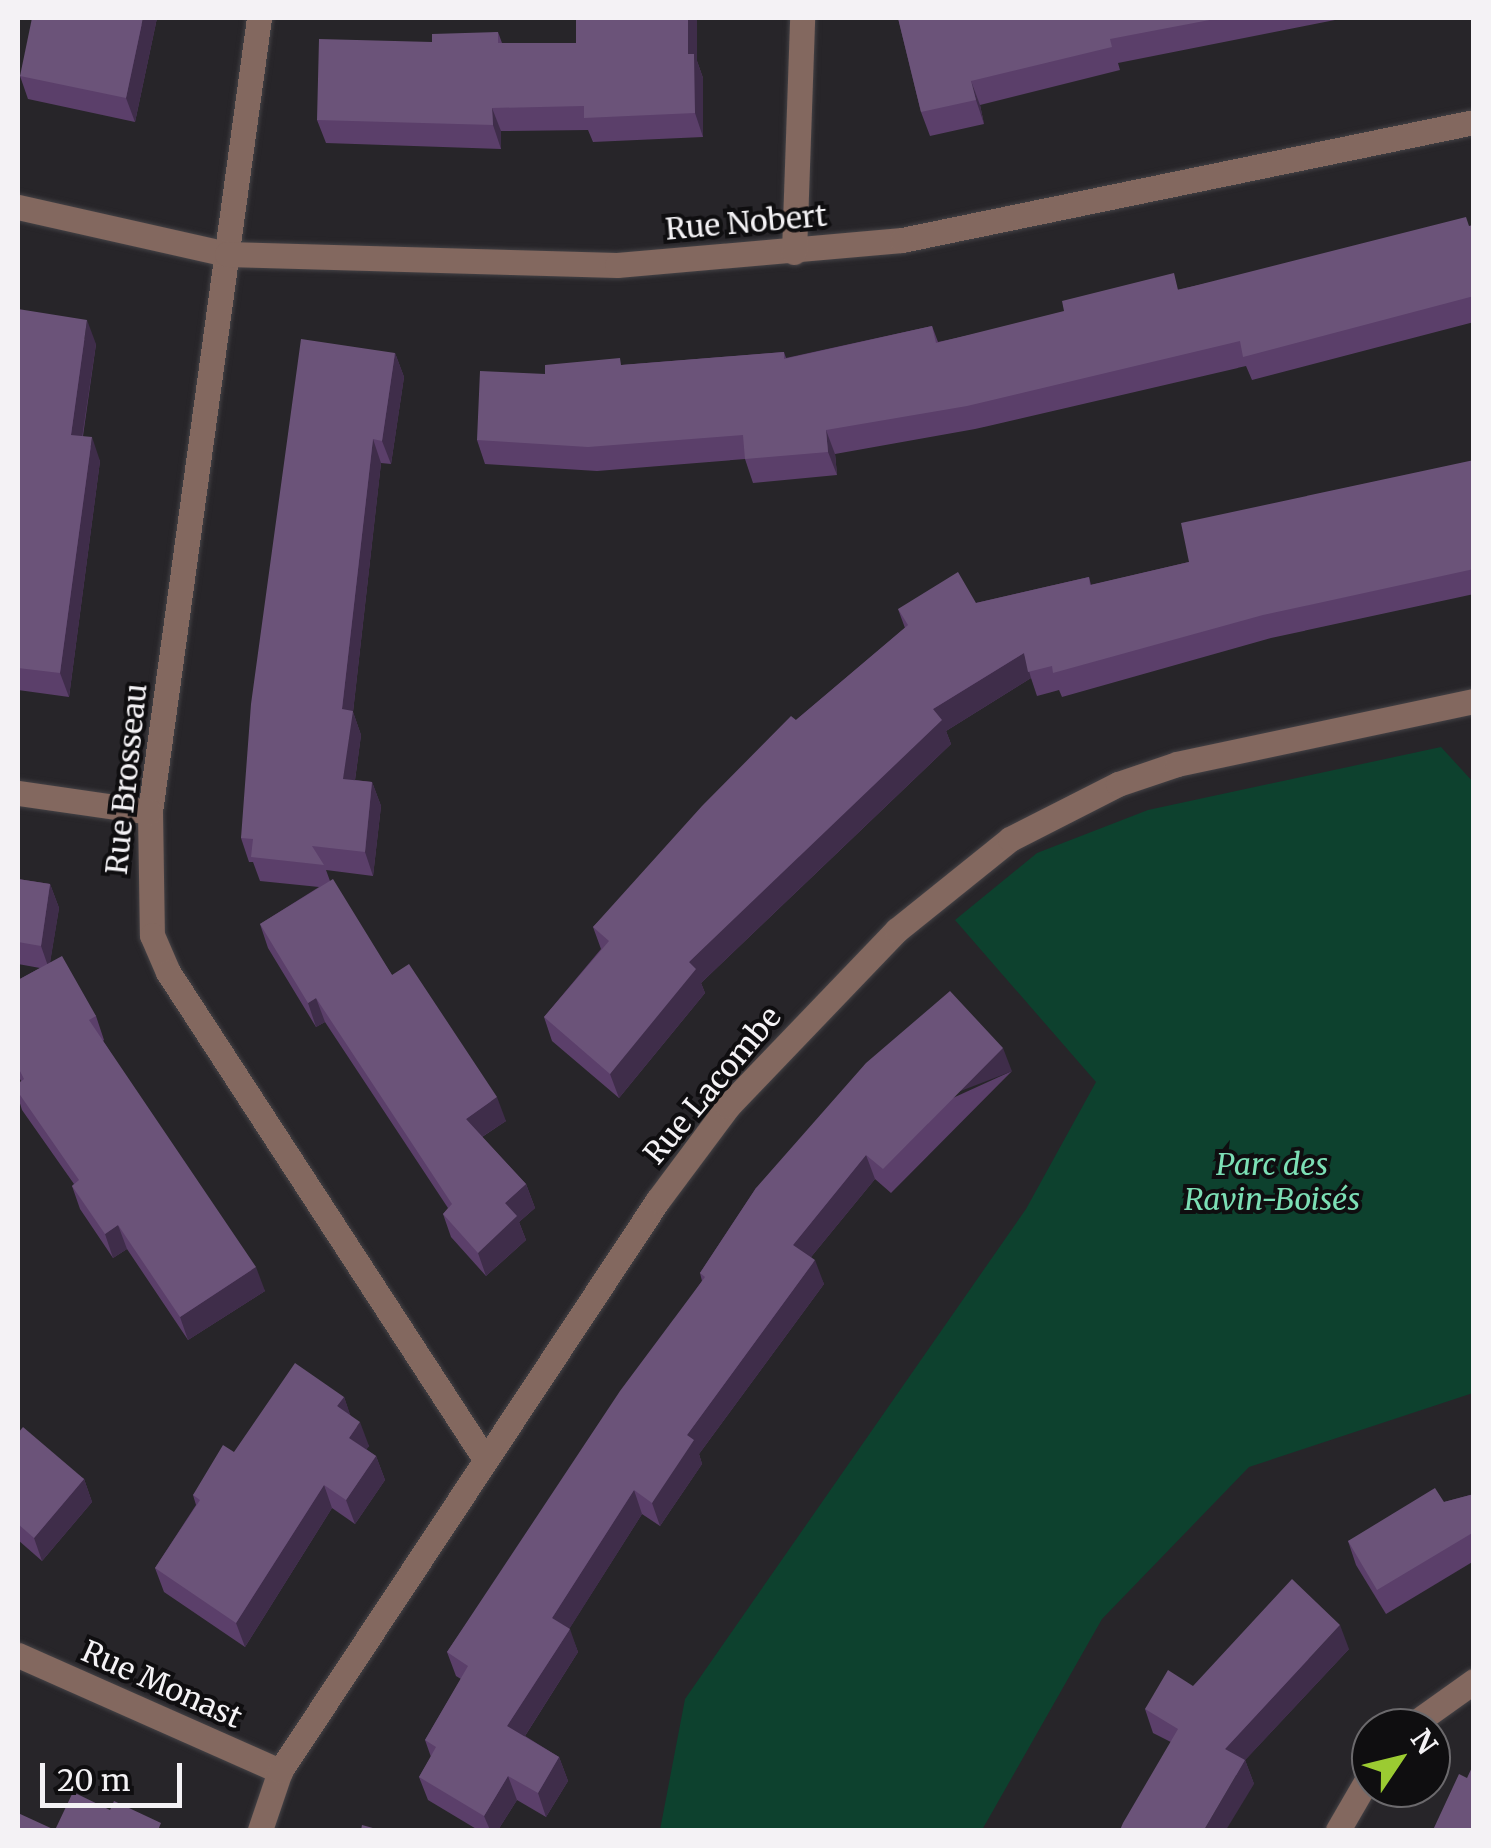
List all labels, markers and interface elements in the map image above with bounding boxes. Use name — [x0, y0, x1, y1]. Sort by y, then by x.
street label: Rue Nobert — [664, 197, 828, 247]
street label: Rue Brosseau — [98, 682, 154, 876]
street label: Rue Lacombe — [636, 999, 788, 1171]
park label: Parc des Ravin-Boisés — [1184, 1146, 1360, 1216]
street label: Rue Monast — [76, 1633, 248, 1735]
north arrow — [1351, 1708, 1451, 1808]
text: N — [1403, 1723, 1445, 1761]
scale bar — [45, 1743, 188, 1805]
text: 20 m — [57, 1761, 130, 1799]

